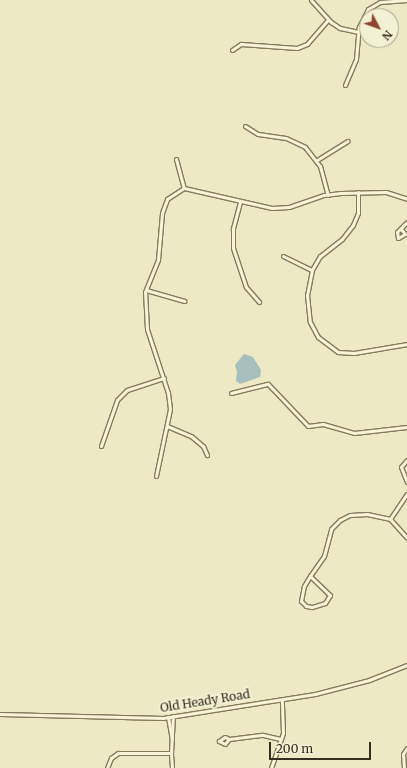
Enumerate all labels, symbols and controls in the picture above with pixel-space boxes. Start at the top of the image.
north arrow [359,8,399,48]
text: N [379,27,395,43]
street label: Old Heady Road [159,687,251,715]
scale bar [271,734,373,760]
text: 200 m [276,741,313,756]

